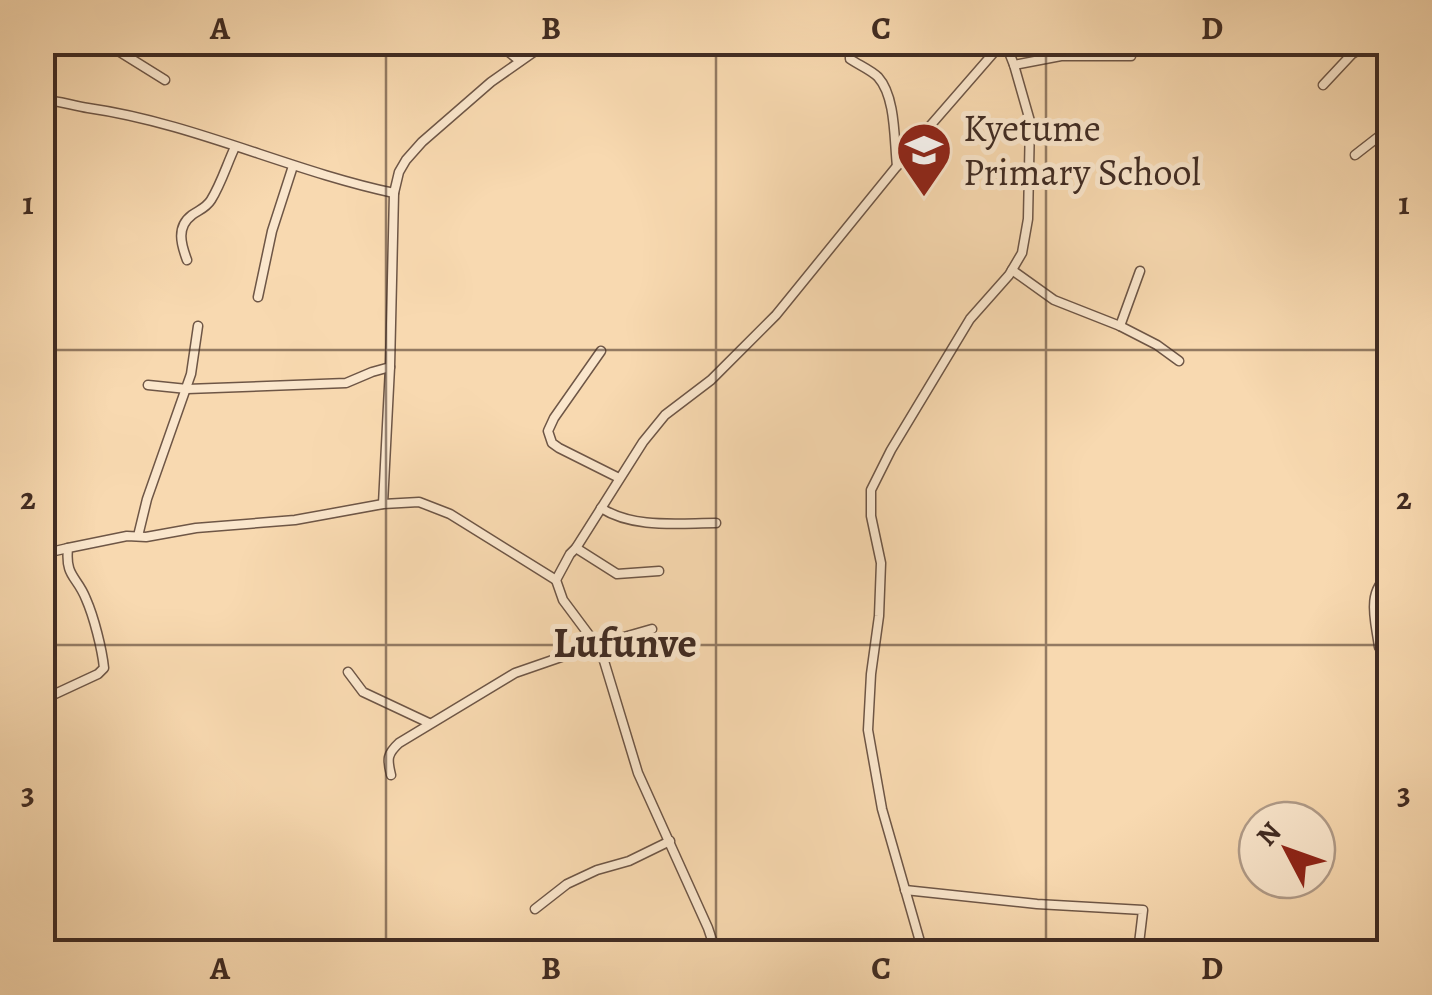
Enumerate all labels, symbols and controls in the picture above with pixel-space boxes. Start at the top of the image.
text: A [209,6,231,50]
text: B [541,6,561,50]
text: C [871,6,891,50]
text: D [1201,6,1223,50]
place label: Kyetume Primary School [963,102,1201,198]
school or university icon: Kyetume Primary School [894,120,954,199]
text: 1 [22,181,34,225]
text: 1 [1398,181,1410,225]
text: 2 [20,476,36,520]
text: 2 [1396,476,1412,520]
district label: Lufunve [553,614,697,671]
text: 3 [21,771,35,815]
text: 3 [1397,771,1411,815]
north arrow [1237,800,1337,900]
text: N [1248,814,1290,854]
text: A [209,946,231,990]
text: B [541,946,561,990]
text: C [871,946,891,990]
text: D [1201,946,1223,990]

